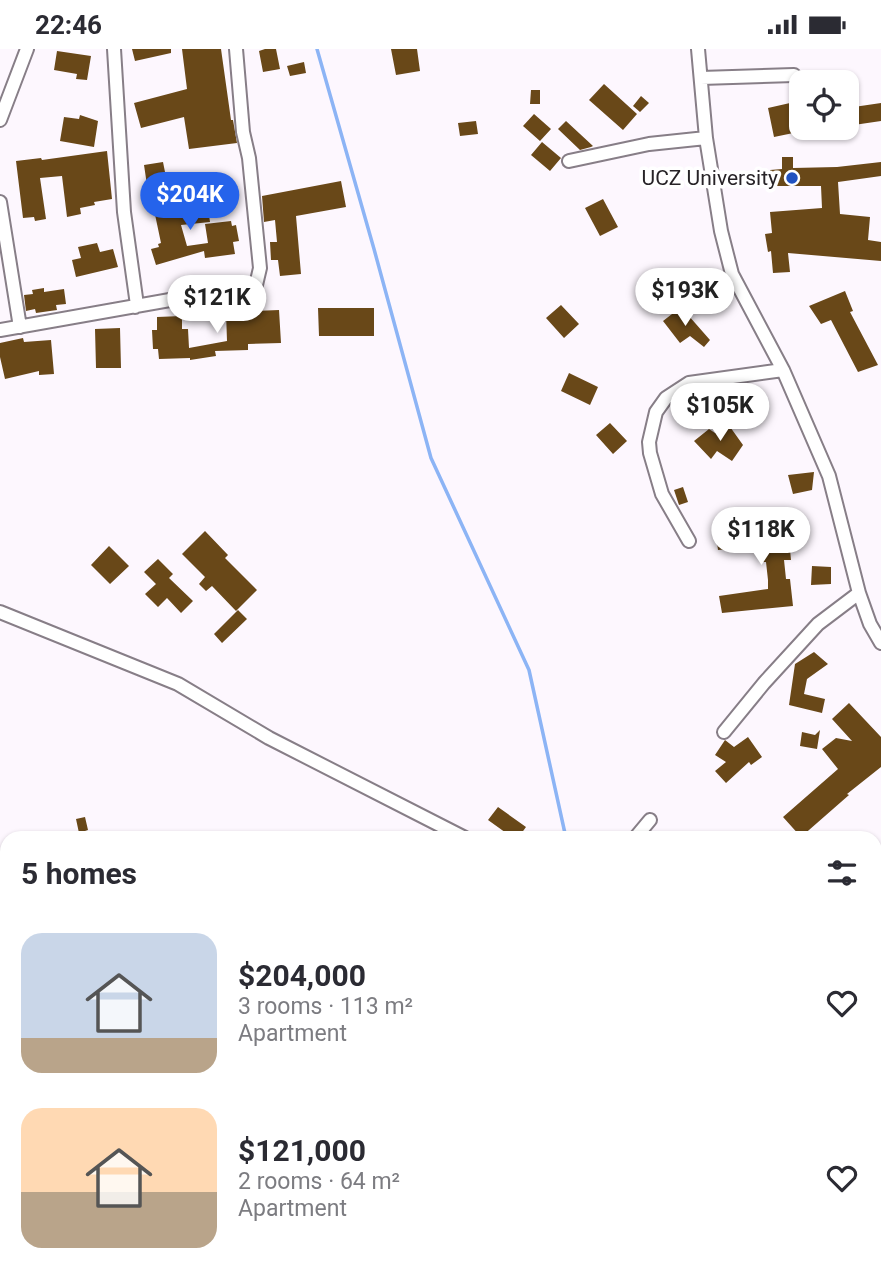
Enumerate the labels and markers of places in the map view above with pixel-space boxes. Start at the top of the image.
place label: UCZ University [642,166,778,190]
marker: UCZ University [784,170,800,186]
pin: $204K [141,173,239,232]
pin: $193K [636,268,734,328]
pin: $121K [168,275,266,335]
pin: $105K [671,383,769,443]
pin: $118K [712,507,810,567]

